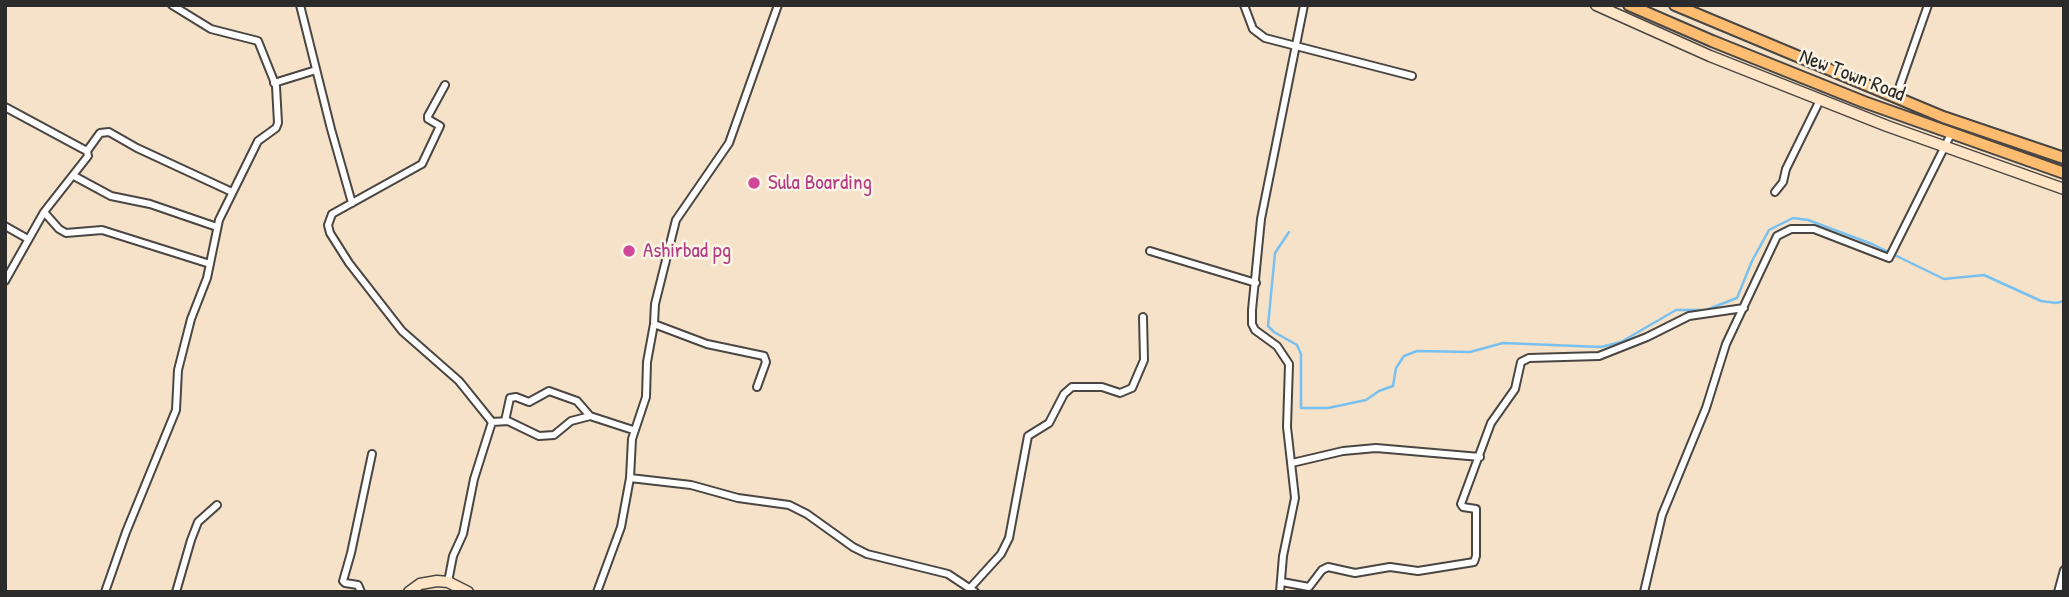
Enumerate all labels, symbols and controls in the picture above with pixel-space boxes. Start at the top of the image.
street label: New Town Road [1796,44,1908,108]
place label: Sula Boarding [768,170,872,196]
marker: Sula Boarding [746,175,762,191]
place label: Ashirbad pg [643,238,731,264]
marker: Ashirbad pg [621,243,637,259]

